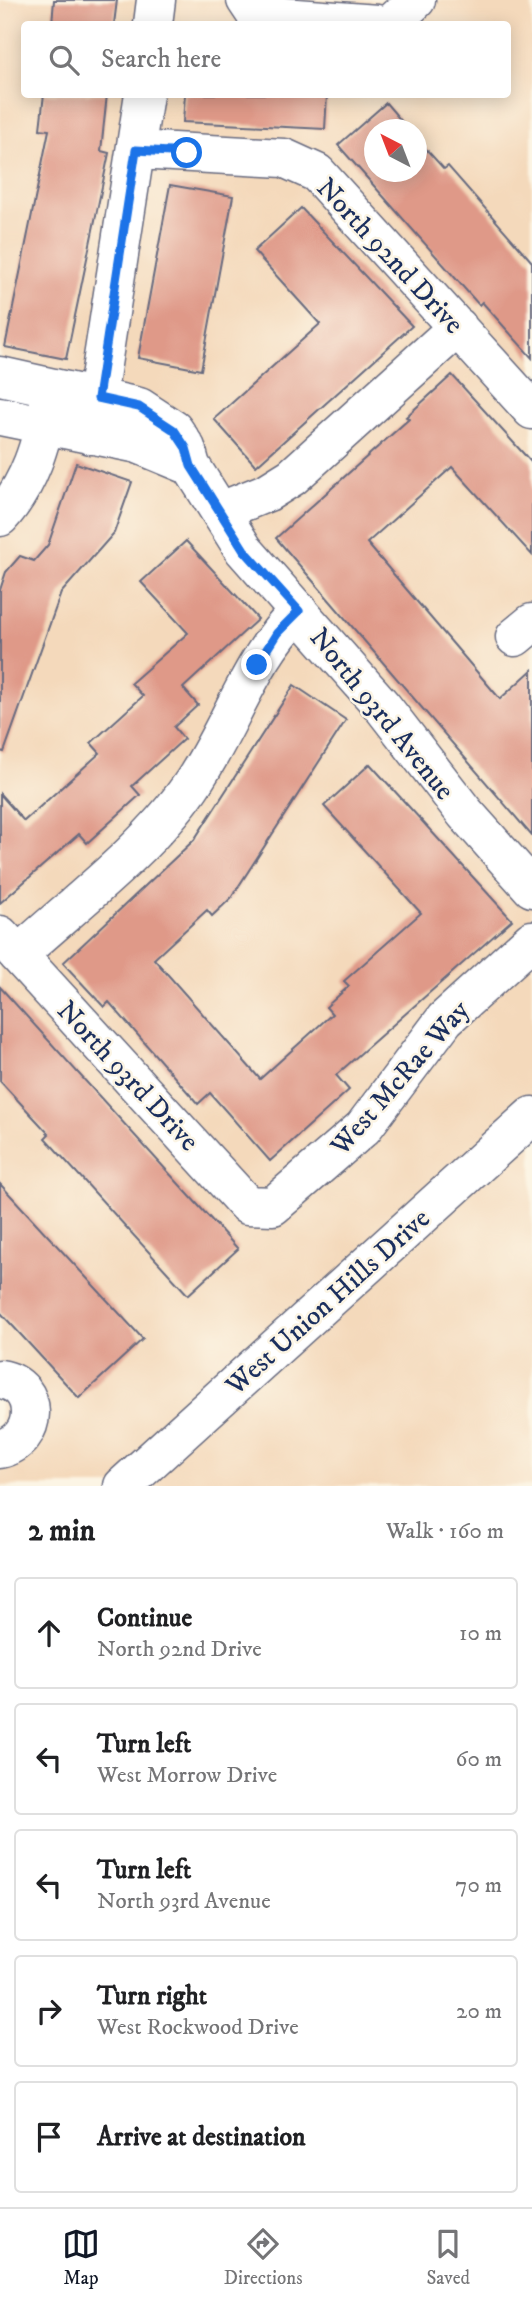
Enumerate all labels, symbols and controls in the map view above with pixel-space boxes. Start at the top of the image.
search box [21,21,511,98]
icon: search [45,41,83,79]
text: Search here [101,43,221,76]
north arrow [364,119,427,182]
route start [171,137,202,168]
street label: North 92nd Drive [309,171,471,341]
street label: North 93rd Avenue [302,621,462,807]
route end [241,649,272,680]
street label: North 93rd Drive [49,993,207,1159]
street label: West McRae Way [322,993,478,1164]
street label: West Union Hills Drive [218,1201,437,1404]
text: 2 min [28,1513,95,1550]
text: Walk · 160 m [386,1517,504,1546]
text: Continue [97,1602,192,1635]
icon: ahead [30,1614,68,1652]
text: 10 m [459,1619,502,1648]
text: North 92nd Drive [97,1635,262,1664]
text: Turn left [97,1728,191,1761]
icon: left [30,1740,68,1778]
text: 60 m [455,1745,502,1774]
text: West Morrow Drive [97,1761,277,1790]
text: Turn left [97,1854,191,1887]
icon: left [30,1866,68,1904]
text: 70 m [455,1871,502,1900]
text: North 93rd Avenue [97,1887,271,1916]
text: Turn right [97,1980,207,2013]
icon: right [30,1992,68,2030]
text: 20 m [456,1997,502,2026]
text: West Rockwood Drive [97,2013,299,2042]
icon: arrive [30,2118,68,2156]
text: Arrive at destination [97,2121,306,2154]
tab: Map [62,2225,100,2290]
tab: Directions [224,2225,303,2290]
tab: Saved [426,2225,470,2290]

